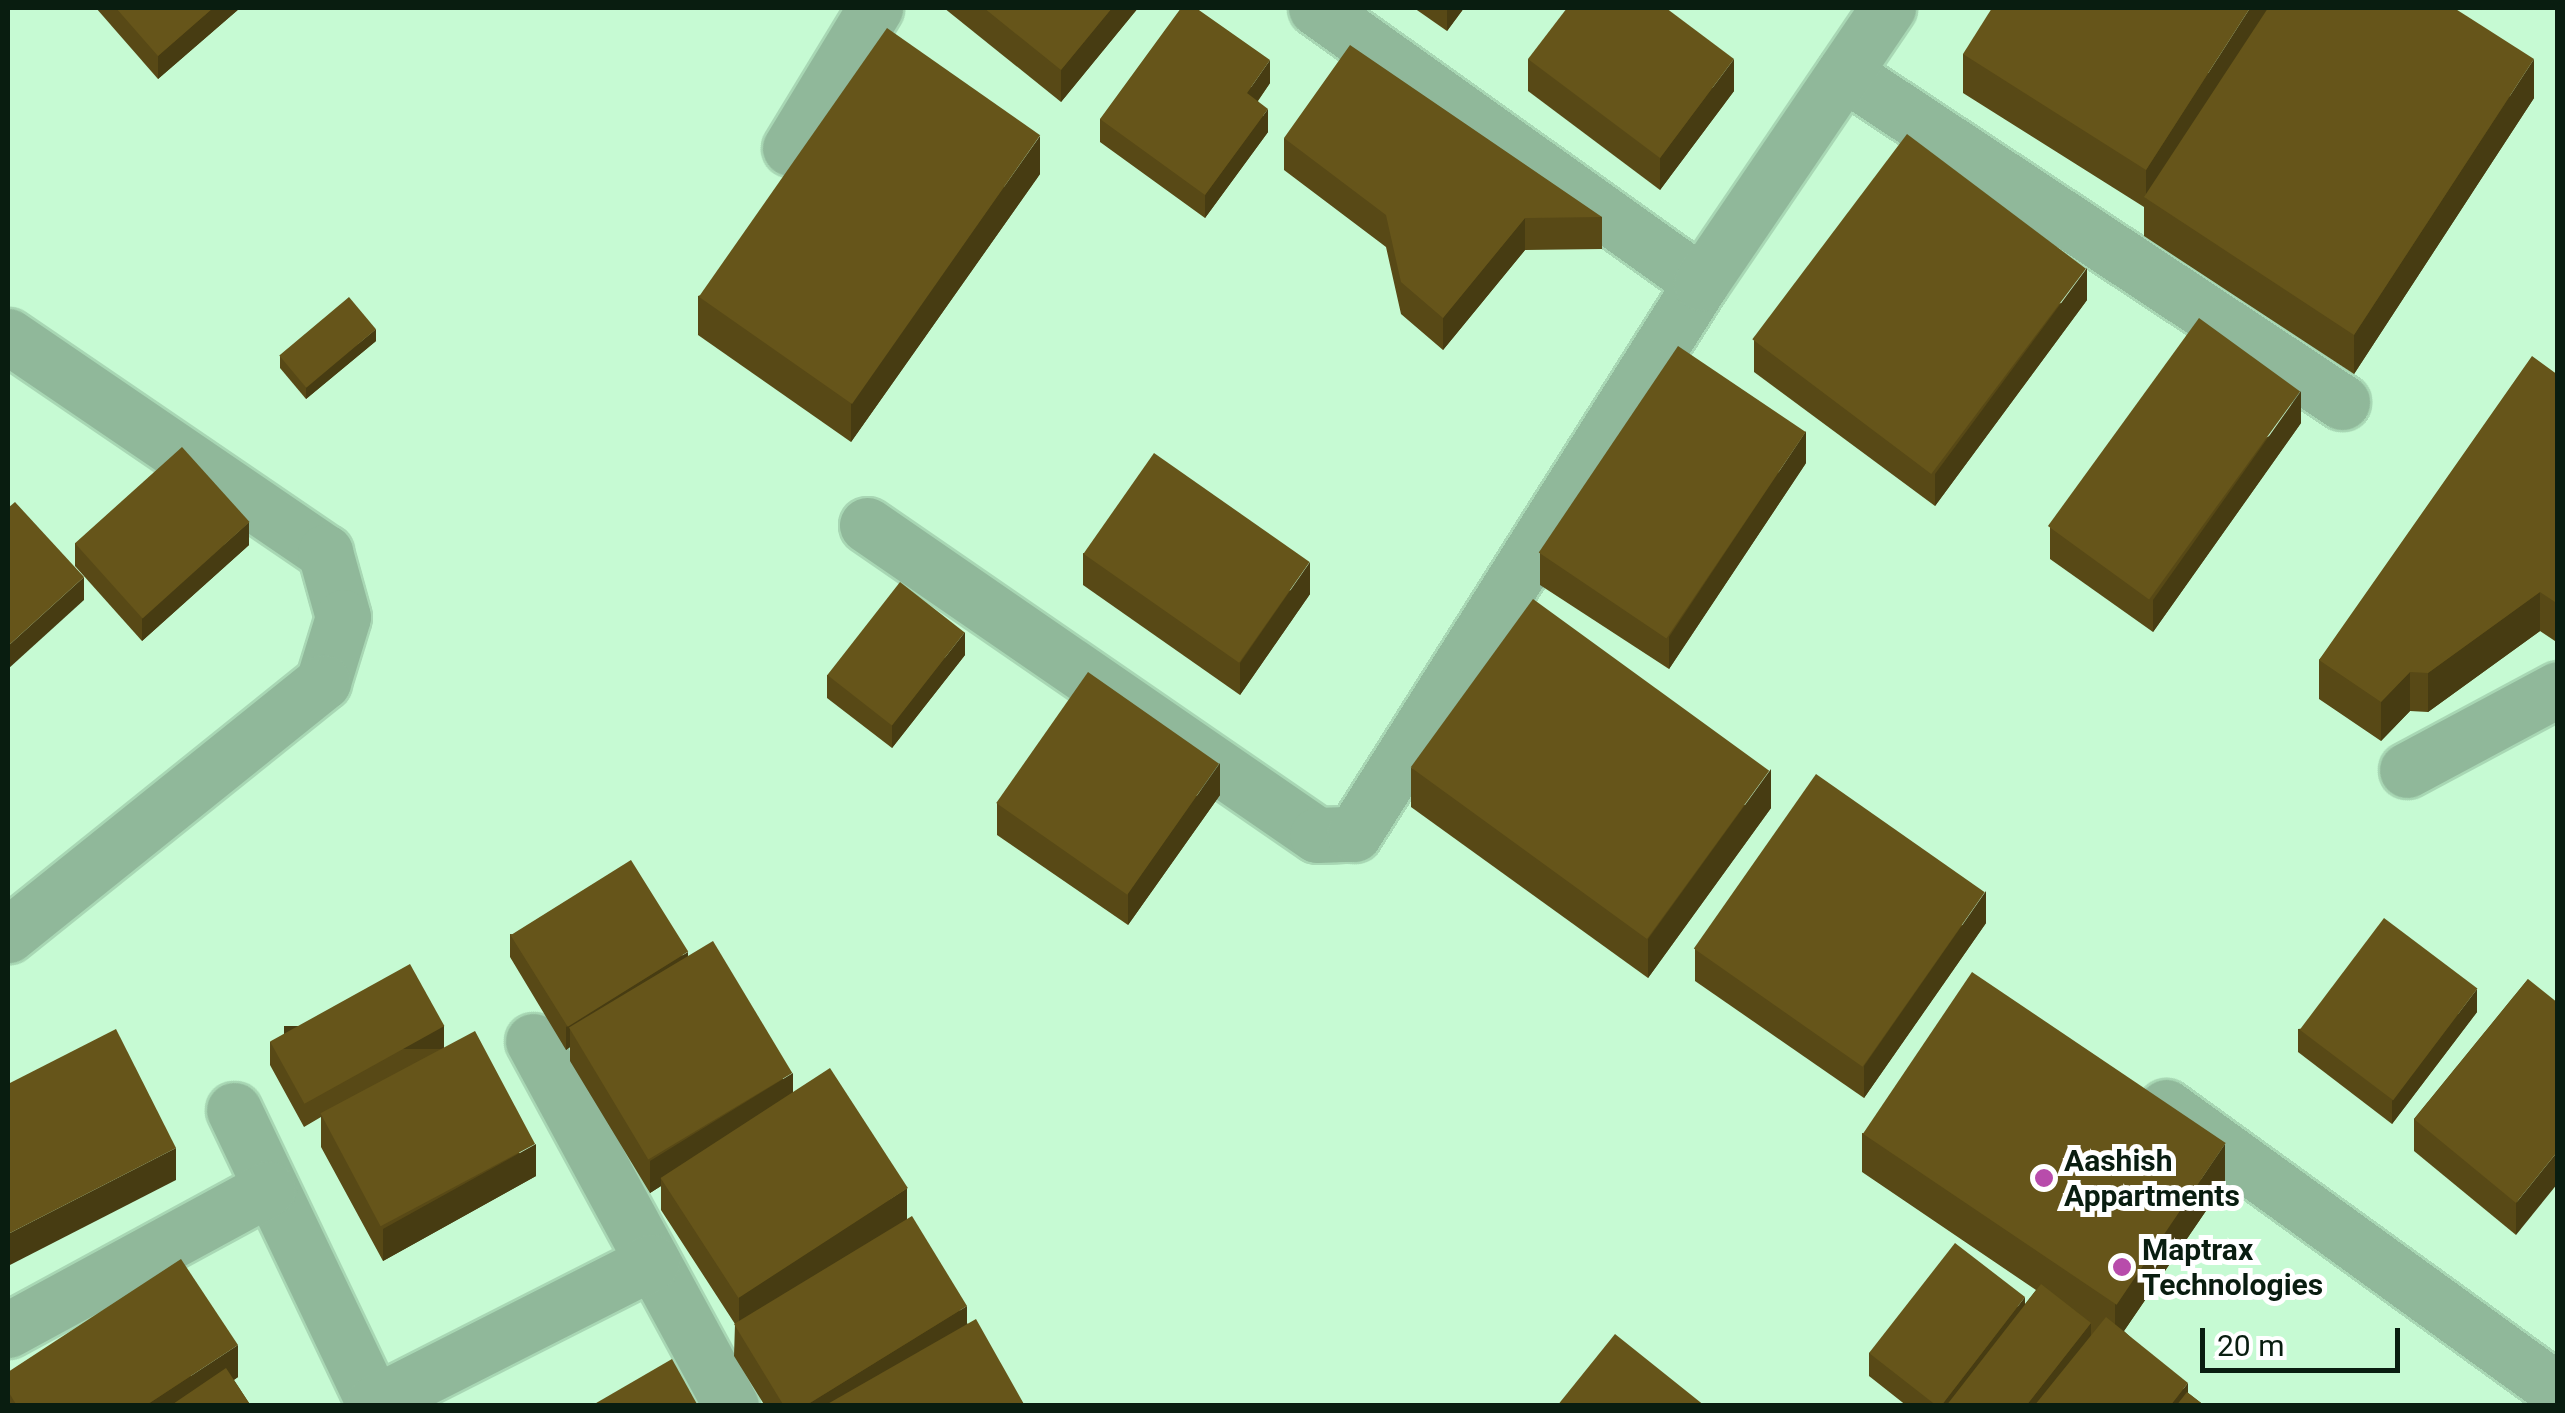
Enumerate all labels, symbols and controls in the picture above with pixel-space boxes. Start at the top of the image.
place label: Aashish Appartments [2064,1143,2240,1214]
marker: Aashish Appartments [2033,1167,2055,1189]
place label: Maptrax Technologies [2142,1232,2323,1302]
marker: Maptrax Technologies [2111,1256,2133,1278]
scale bar [2205,1308,2405,1370]
text: 20 m [2217,1328,2284,1363]

